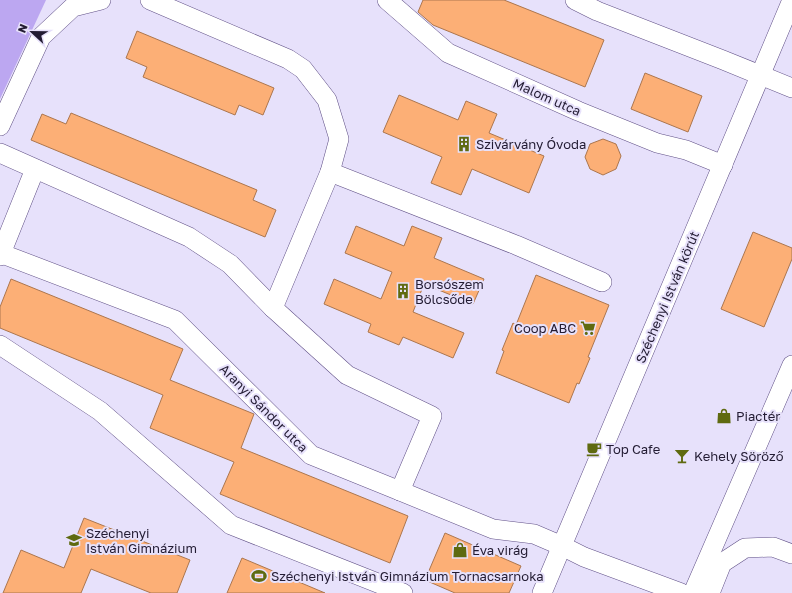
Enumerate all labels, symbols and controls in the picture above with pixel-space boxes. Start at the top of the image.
north arrow [12,12,52,52]
text: N [15,22,30,34]
street label: Malom utca [511,75,583,119]
building icon: Szivárvány Óvoda [455,135,473,153]
place label: Szivárvány Óvoda [476,136,586,152]
street label: Széchenyi István körút [632,229,702,365]
place label: Borsószem Bölcsőde [415,276,484,307]
building icon: Borsószem Bölcsőde [394,282,412,300]
supermarket icon: Coop ABC [579,319,597,337]
place label: Coop ABC [514,320,576,336]
street label: Aranyi Sándor utca [217,361,311,455]
shop icon: Piactér [715,407,733,425]
place label: Piactér [736,408,780,424]
cafe icon: Top Cafe [585,440,603,458]
place label: Top Cafe [606,441,660,457]
bar icon: Kehely Söröző [673,447,691,465]
place label: Kehely Söröző [694,448,784,464]
place label: Széchenyi István Gimnázium [86,525,197,556]
school or university icon: Széchenyi István Gimnázium [65,531,83,549]
shop icon: Éva virág [451,541,469,559]
place label: Éva virág [472,542,528,558]
sports icon: Széchenyi István Gimnázium Tornacsarnoka [250,567,268,585]
place label: Széchenyi István Gimnázium Tornacsarnoka [271,568,544,584]

